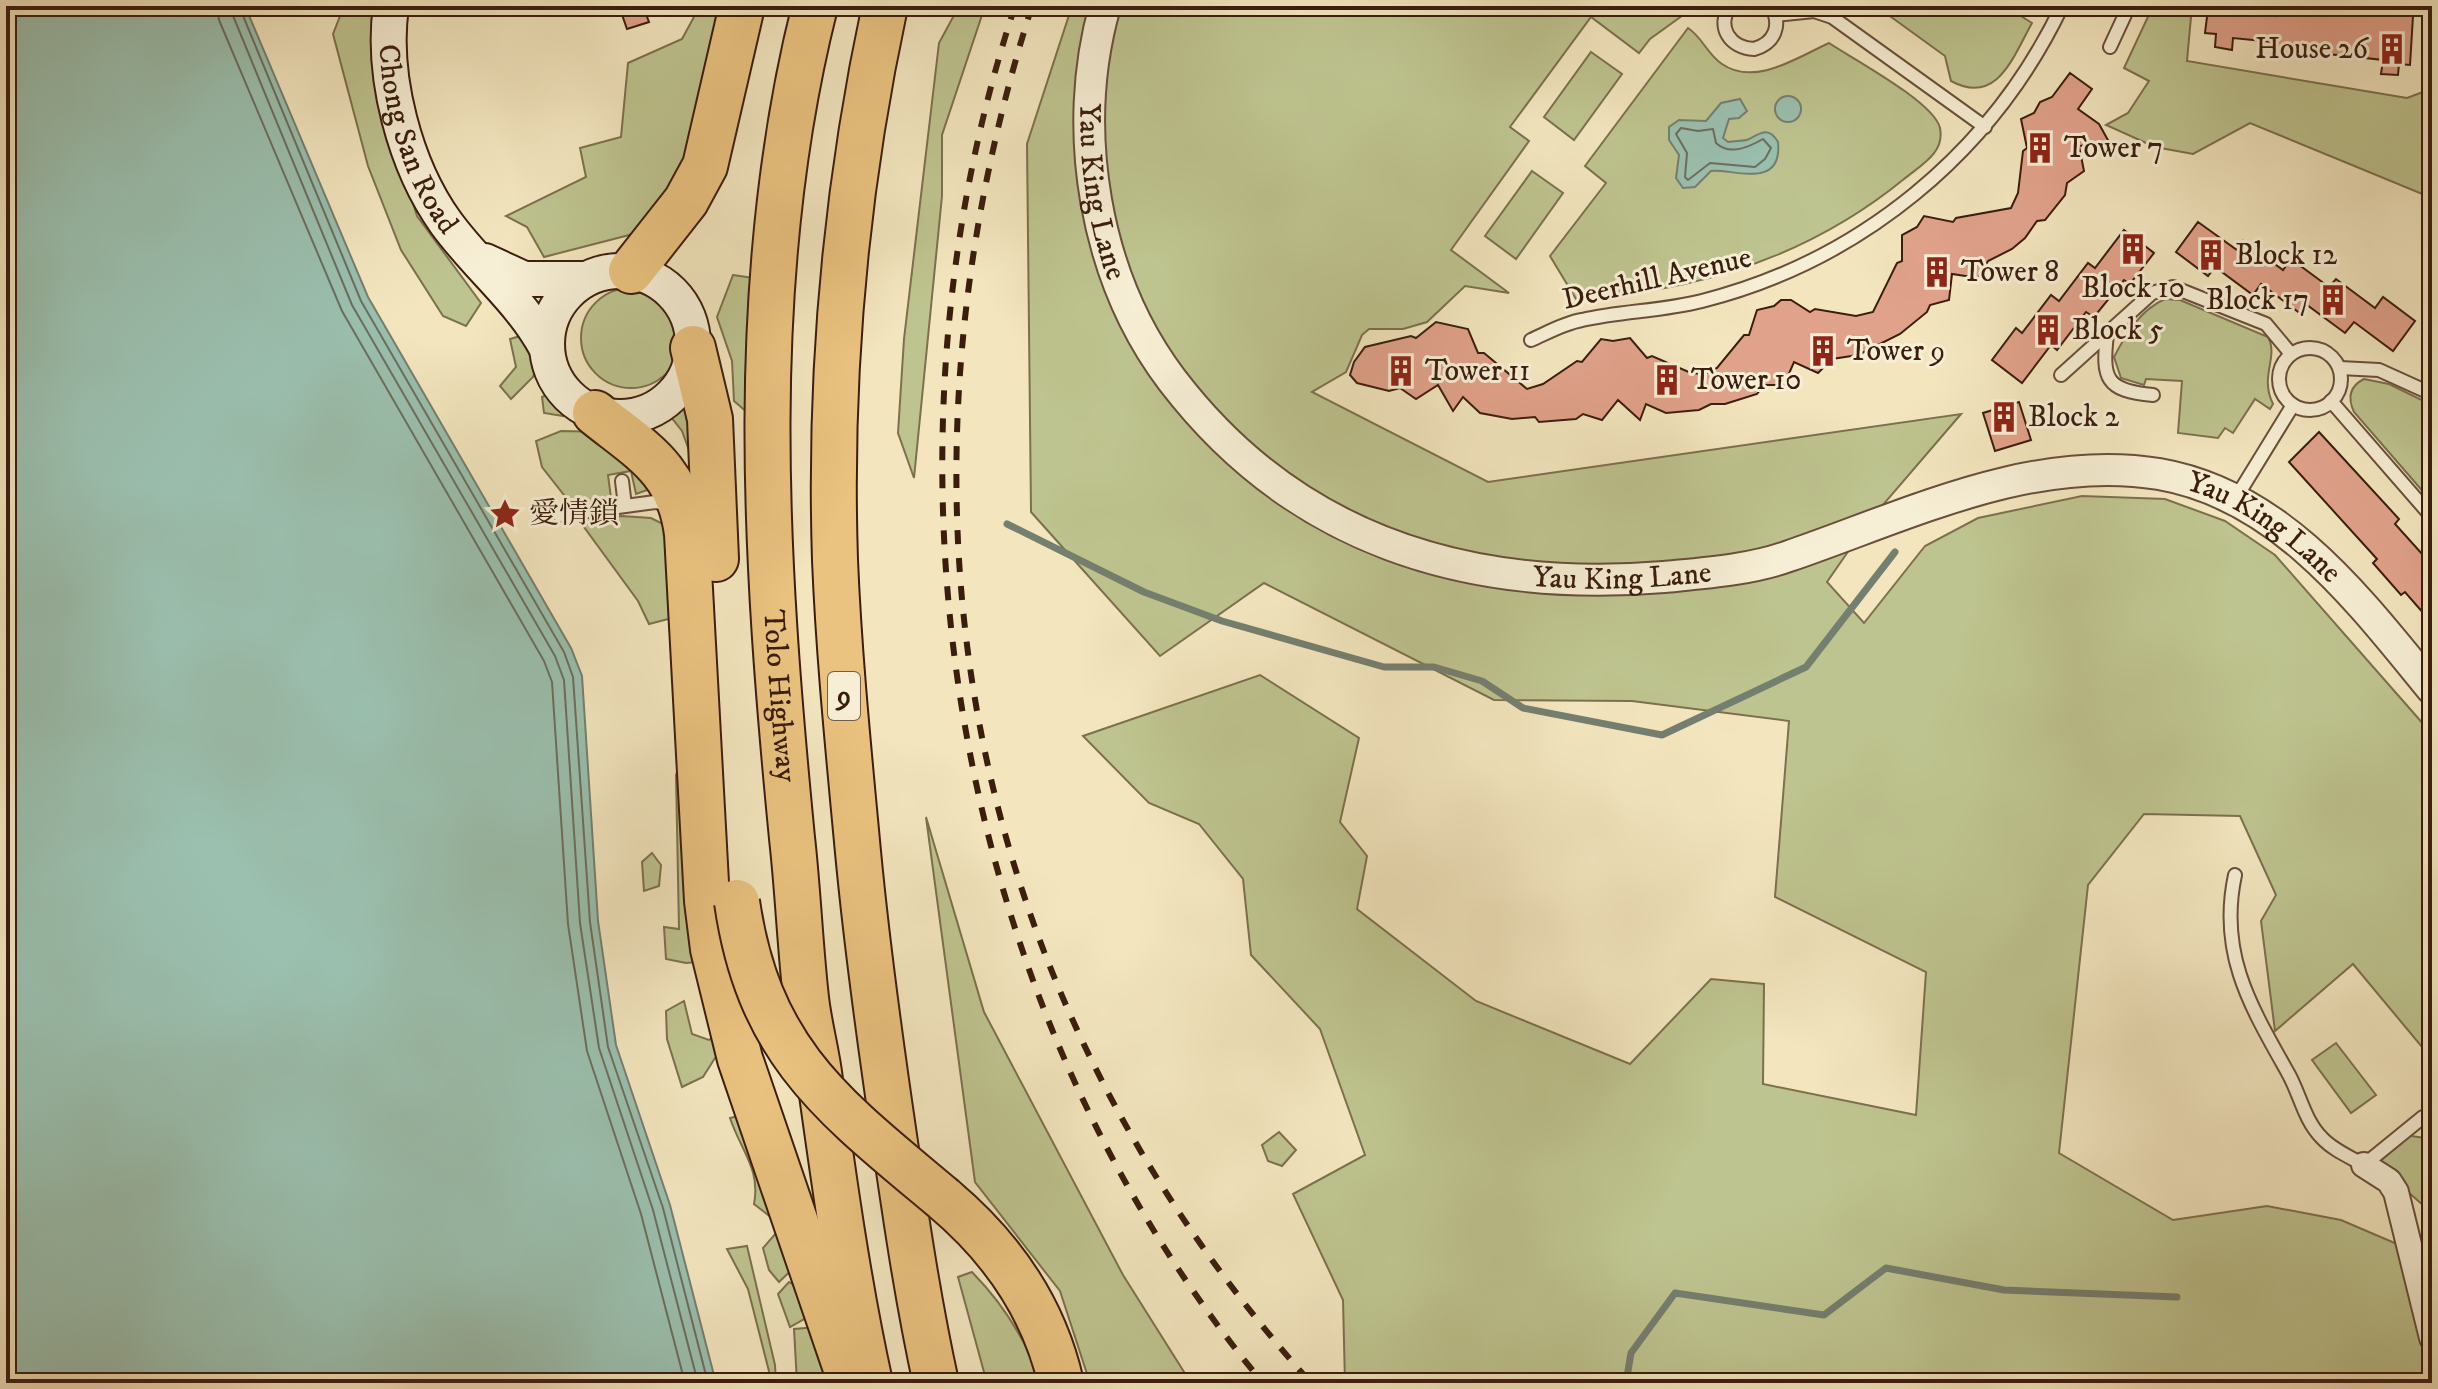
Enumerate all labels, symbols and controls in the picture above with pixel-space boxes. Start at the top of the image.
place label: House 26 [2255,31,2369,68]
building icon: House 26 [2375,32,2409,66]
street label: Chong San Road [370,43,466,241]
street label: Yau King Lane [1071,103,1135,285]
place label: Tower 7 [2064,130,2163,167]
building icon: Tower 7 [2023,131,2057,165]
building icon: Block 10 [2116,232,2150,266]
place label: Block 12 [2235,237,2338,274]
building icon: Block 12 [2194,238,2228,272]
street label: Deerhill Avenue [1559,239,1755,319]
place label: Tower 8 [1961,254,2059,291]
building icon: Tower 8 [1920,255,1954,289]
place label: Block 10 [2081,270,2185,307]
place label: Block 17 [2206,282,2309,319]
building icon: Block 17 [2316,283,2350,317]
place label: Block 5 [2072,312,2164,349]
building icon: Block 5 [2031,313,2065,347]
place label: Tower 9 [1847,333,1945,370]
building icon: Tower 9 [1806,334,1840,368]
place label: Tower 11 [1425,353,1530,390]
building icon: Tower 11 [1384,354,1418,388]
place label: Tower 10 [1691,362,1801,399]
building icon: Tower 10 [1650,363,1684,397]
place label: Block 2 [2028,399,2120,436]
building icon: Block 2 [1987,400,2021,434]
street label: Yau King Lane [2183,463,2349,591]
place label: 愛情鎖 [529,496,619,533]
place icon: 愛情鎖 [488,497,522,531]
street label: Yau King Lane [1531,554,1713,598]
street label: Tolo Highway [755,608,805,785]
road number: 9 [828,672,860,720]

